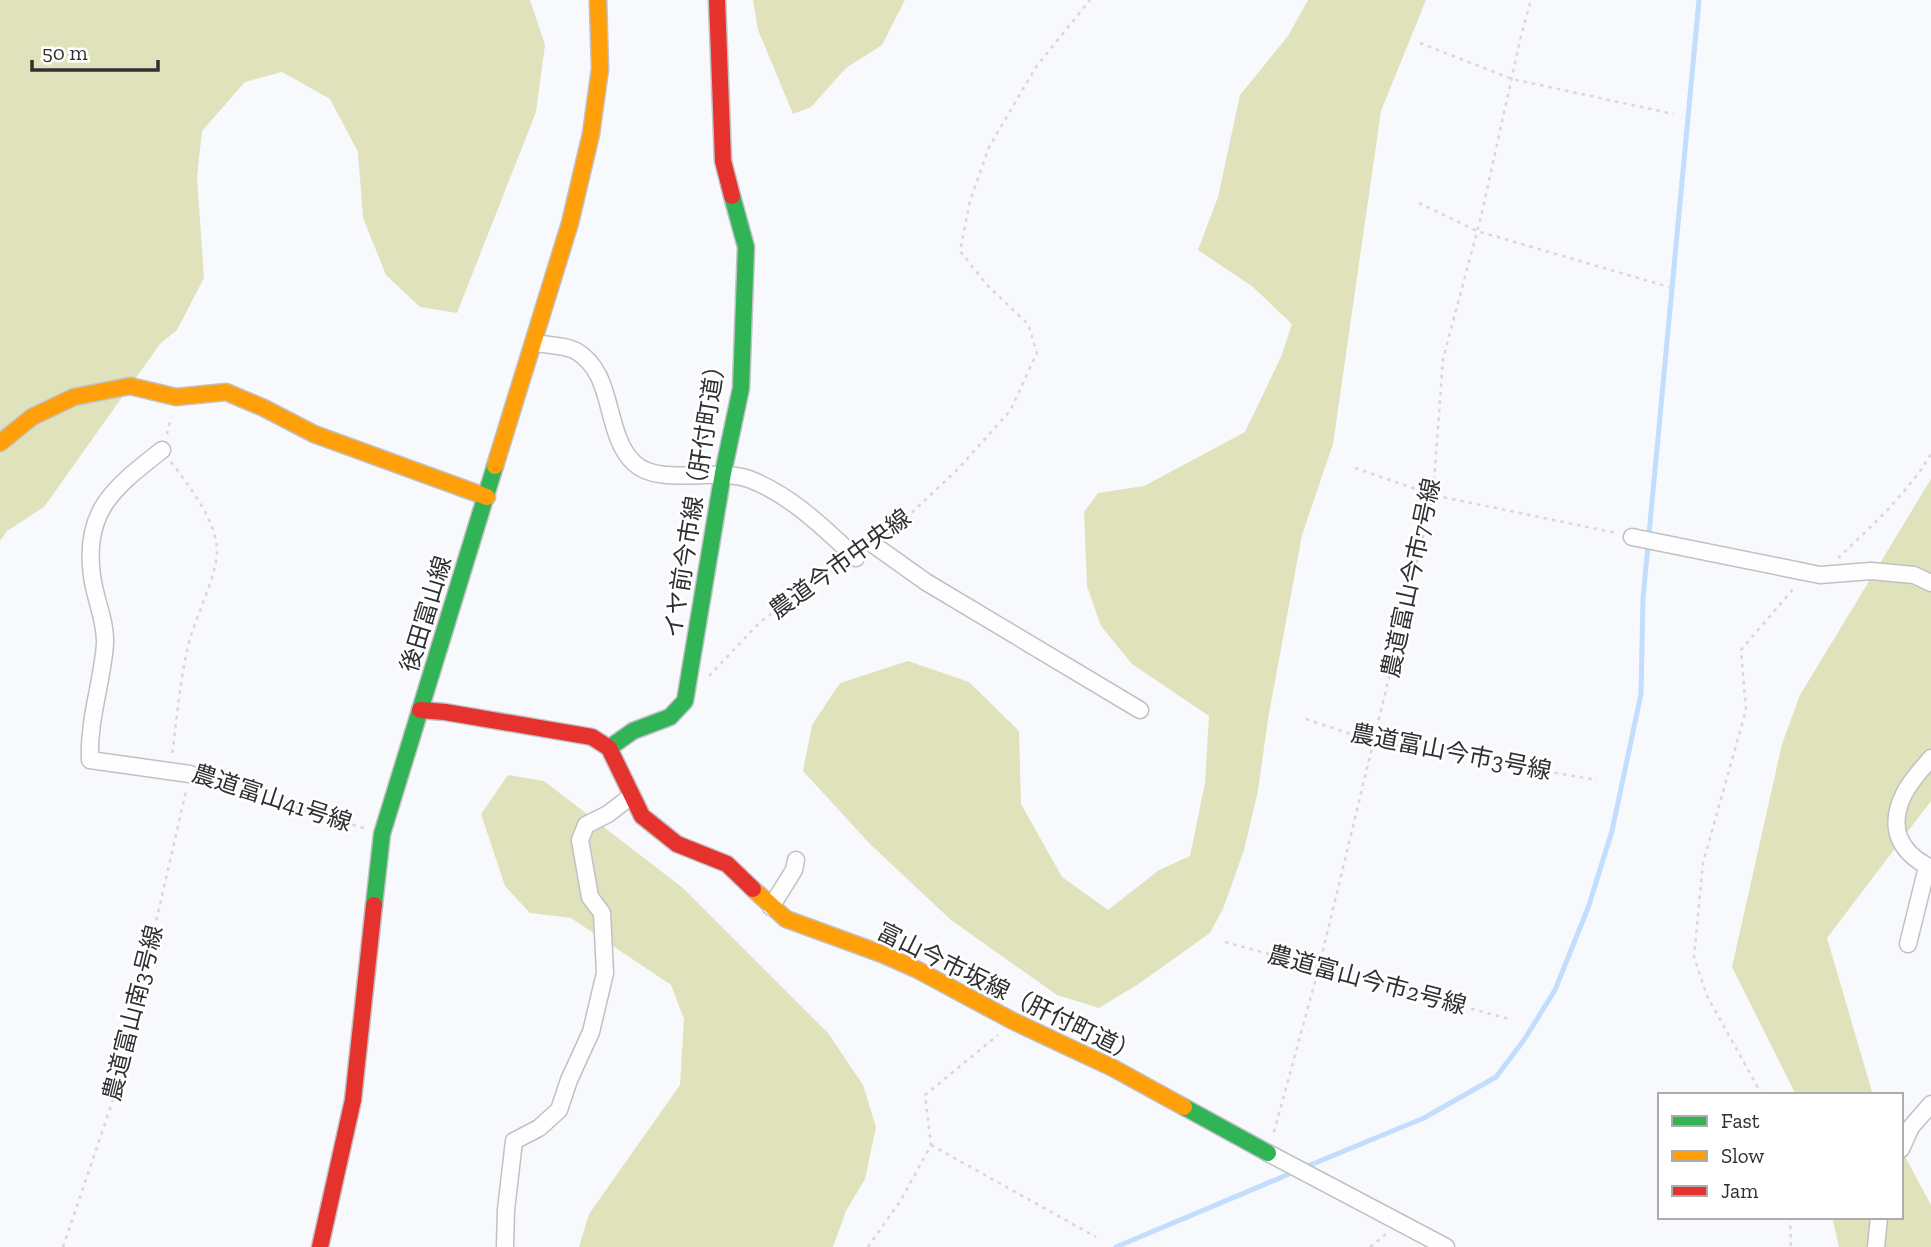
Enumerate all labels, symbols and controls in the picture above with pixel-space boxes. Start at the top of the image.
scale bar [32,28,158,72]
text: 50 m [42,40,88,65]
street label: イヤ前今市線（肝付町道） [658,352,731,640]
street label: 農道富山今市7号線 [1375,475,1446,680]
street label: 農道今市中央線 [763,502,916,625]
street label: 後田富山線 [394,552,457,675]
street label: 農道富山今市3号線 [1348,718,1554,785]
street label: 農道富山41号線 [189,758,356,837]
street label: 富山今市坂線（肝付町道） [872,916,1144,1069]
street label: 農道富山南3号線 [97,922,168,1104]
street label: 農道富山今市2号線 [1265,939,1470,1020]
legend [1658,1093,1903,1219]
text: Fast [1721,1108,1760,1133]
text: Slow [1721,1143,1764,1168]
text: Jam [1721,1178,1758,1203]

